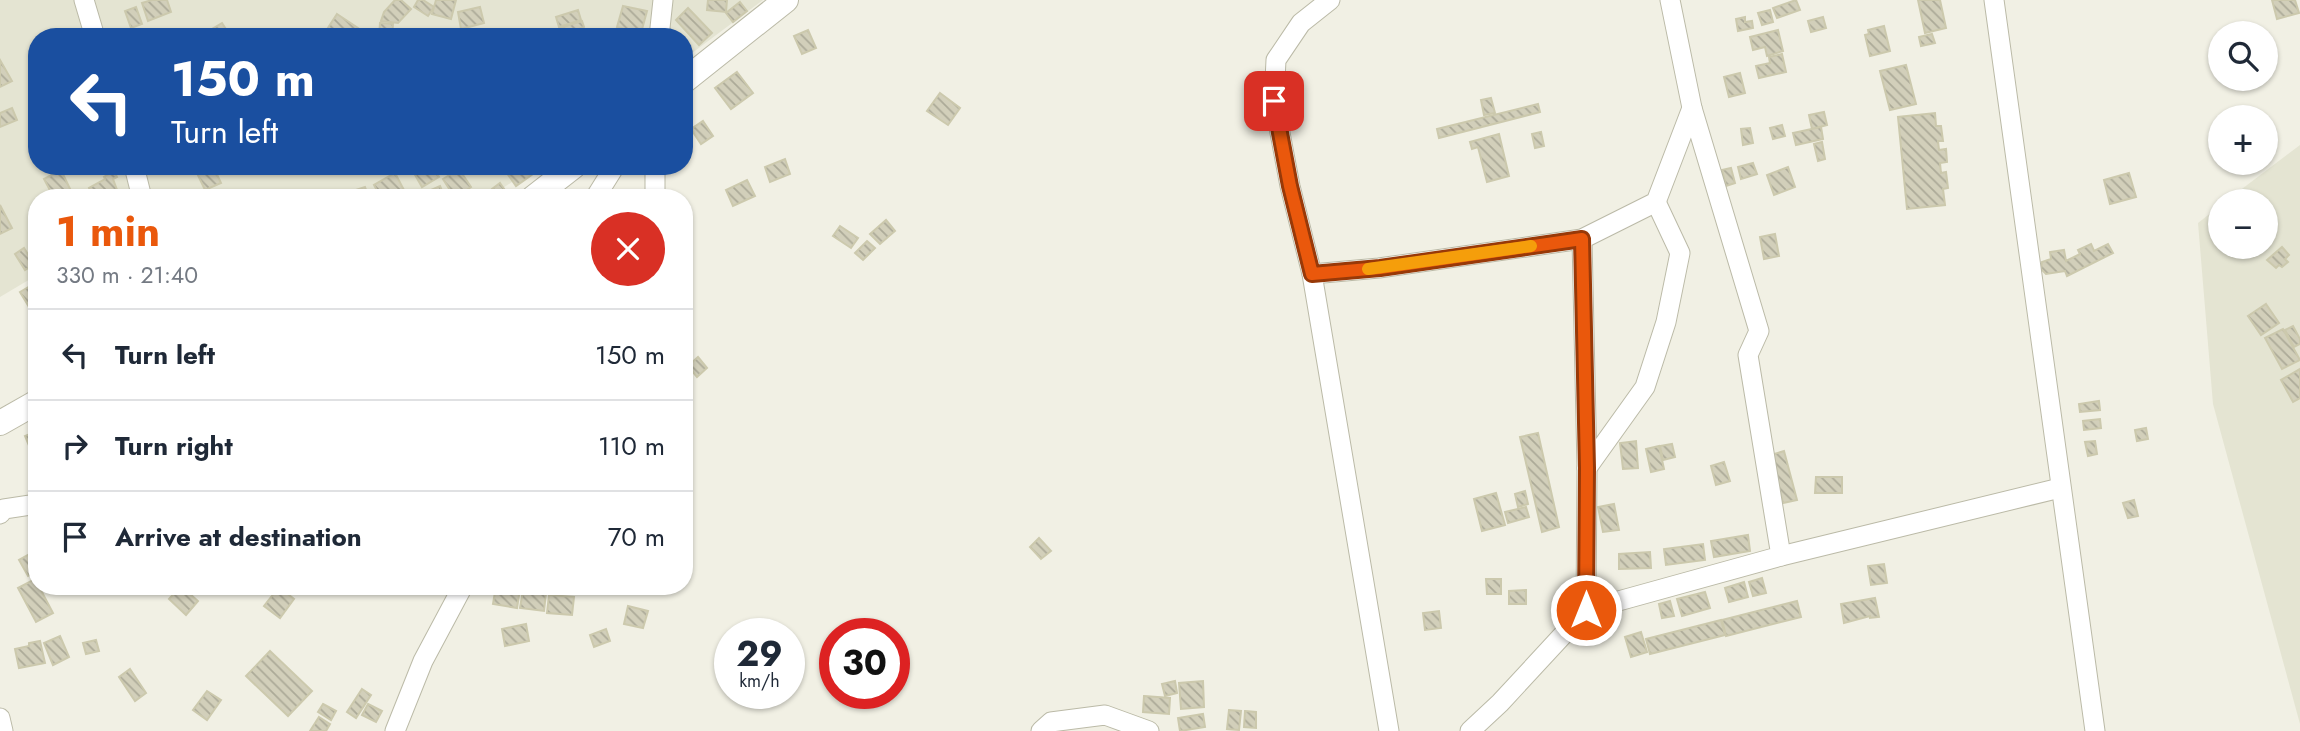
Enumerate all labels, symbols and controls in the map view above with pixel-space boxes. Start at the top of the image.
map controls [2208,21,2278,259]
button: search [2208,21,2278,91]
text: 150 m [171,44,315,114]
icon: left [56,56,147,147]
pin [1244,71,1304,131]
icon: arrive [1255,82,1293,120]
button: + [2208,105,2278,175]
text: Turn left [171,109,278,155]
button: − [2208,189,2278,259]
text: 1 min [56,201,160,262]
button: close [591,212,665,286]
text: 330 m · 21:40 [56,258,198,292]
icon: left [56,336,94,374]
text: Turn left [115,336,215,374]
text: 150 m [595,336,665,374]
icon: right [56,427,94,465]
text: Turn right [115,427,233,465]
text: 110 m [598,427,665,465]
icon: arrive [56,518,94,556]
text: Arrive at destination [115,518,362,556]
text: 70 m [608,518,665,556]
position arrow [1549,573,1623,647]
speed limit sign: 30 [819,618,910,709]
text: 29 [736,629,783,679]
text: km/h [739,668,780,694]

